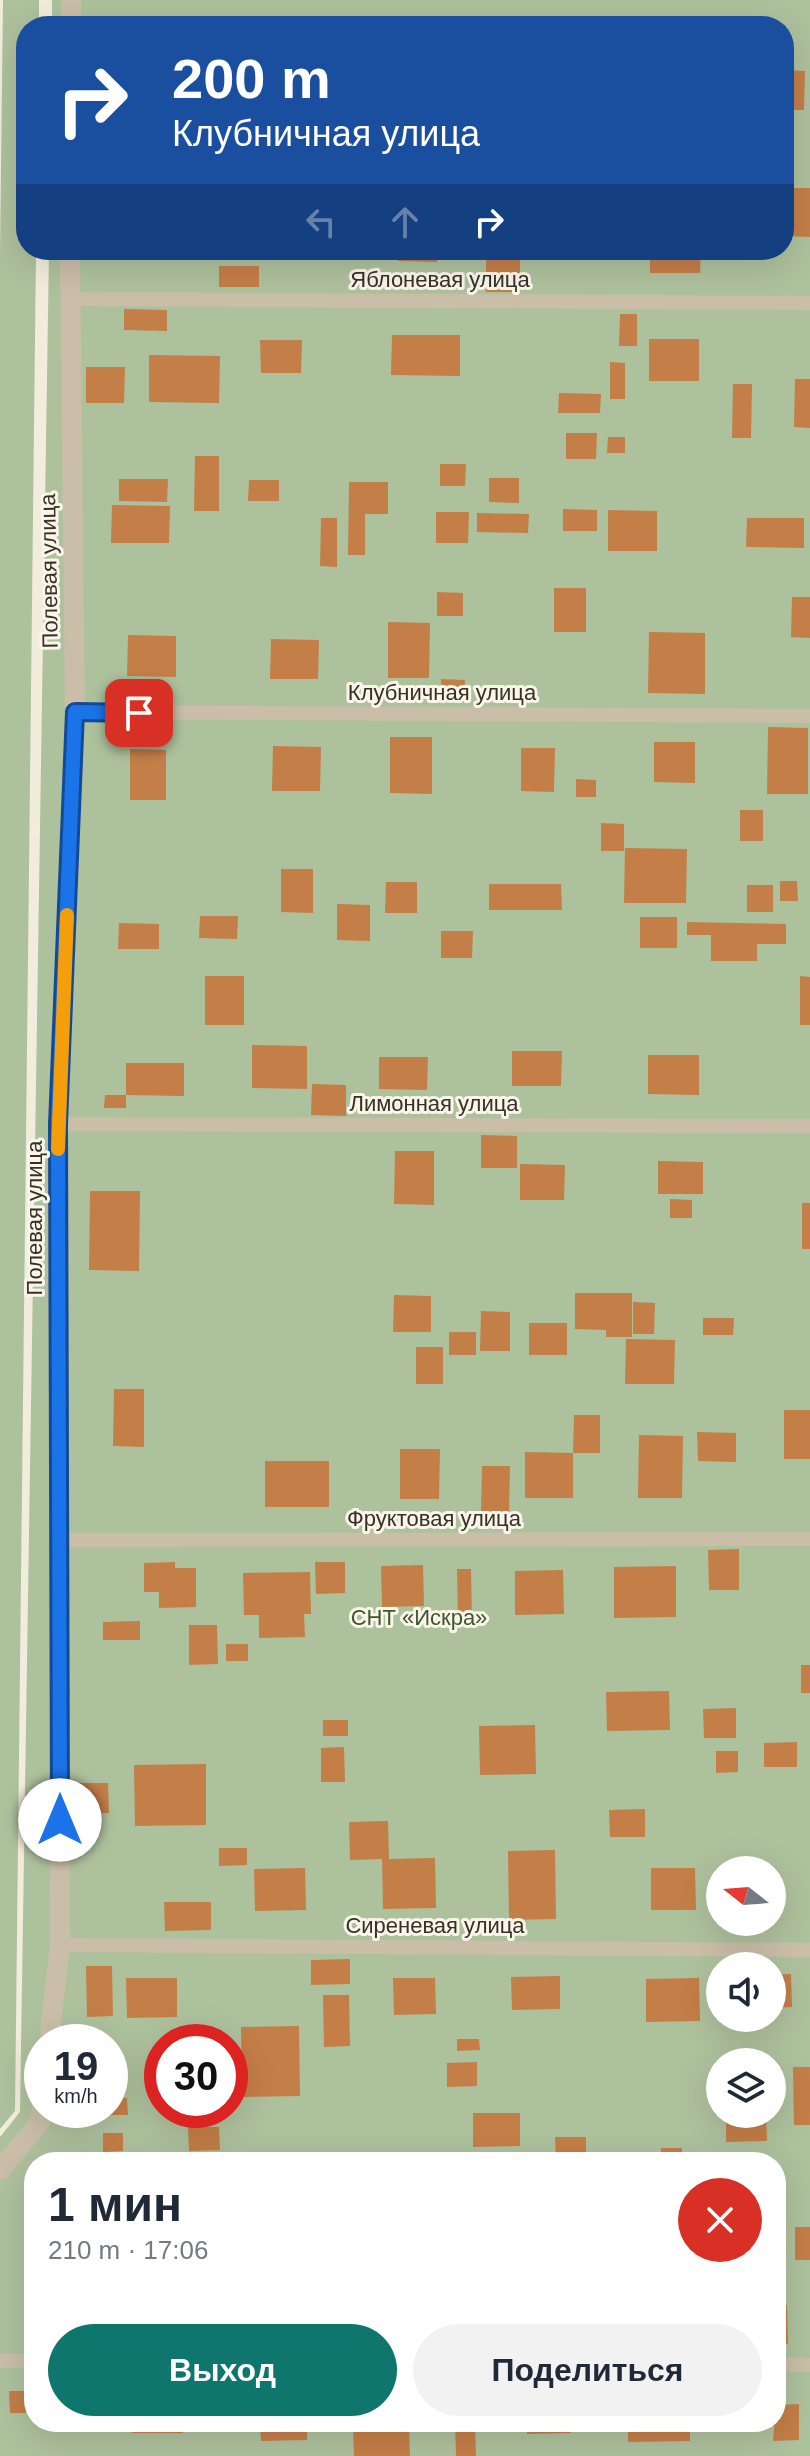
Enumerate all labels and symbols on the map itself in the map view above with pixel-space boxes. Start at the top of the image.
street label: Яблоневая улица [350,267,530,292]
street label: Полевая улица [35,493,63,649]
pin [105,679,173,747]
street label: Клубничная улица [348,680,537,705]
street label: Лимонная улица [349,1091,519,1116]
street label: Полевая улица [22,1140,47,1295]
street label: Фруктовая улица [347,1506,522,1531]
park label: СНТ «Искра» [351,1605,487,1630]
position arrow [18,1778,102,1862]
north arrow [706,1856,786,1936]
street label: Сиреневая улица [345,1913,525,1938]
speed limit sign: 30 [144,2024,248,2128]

